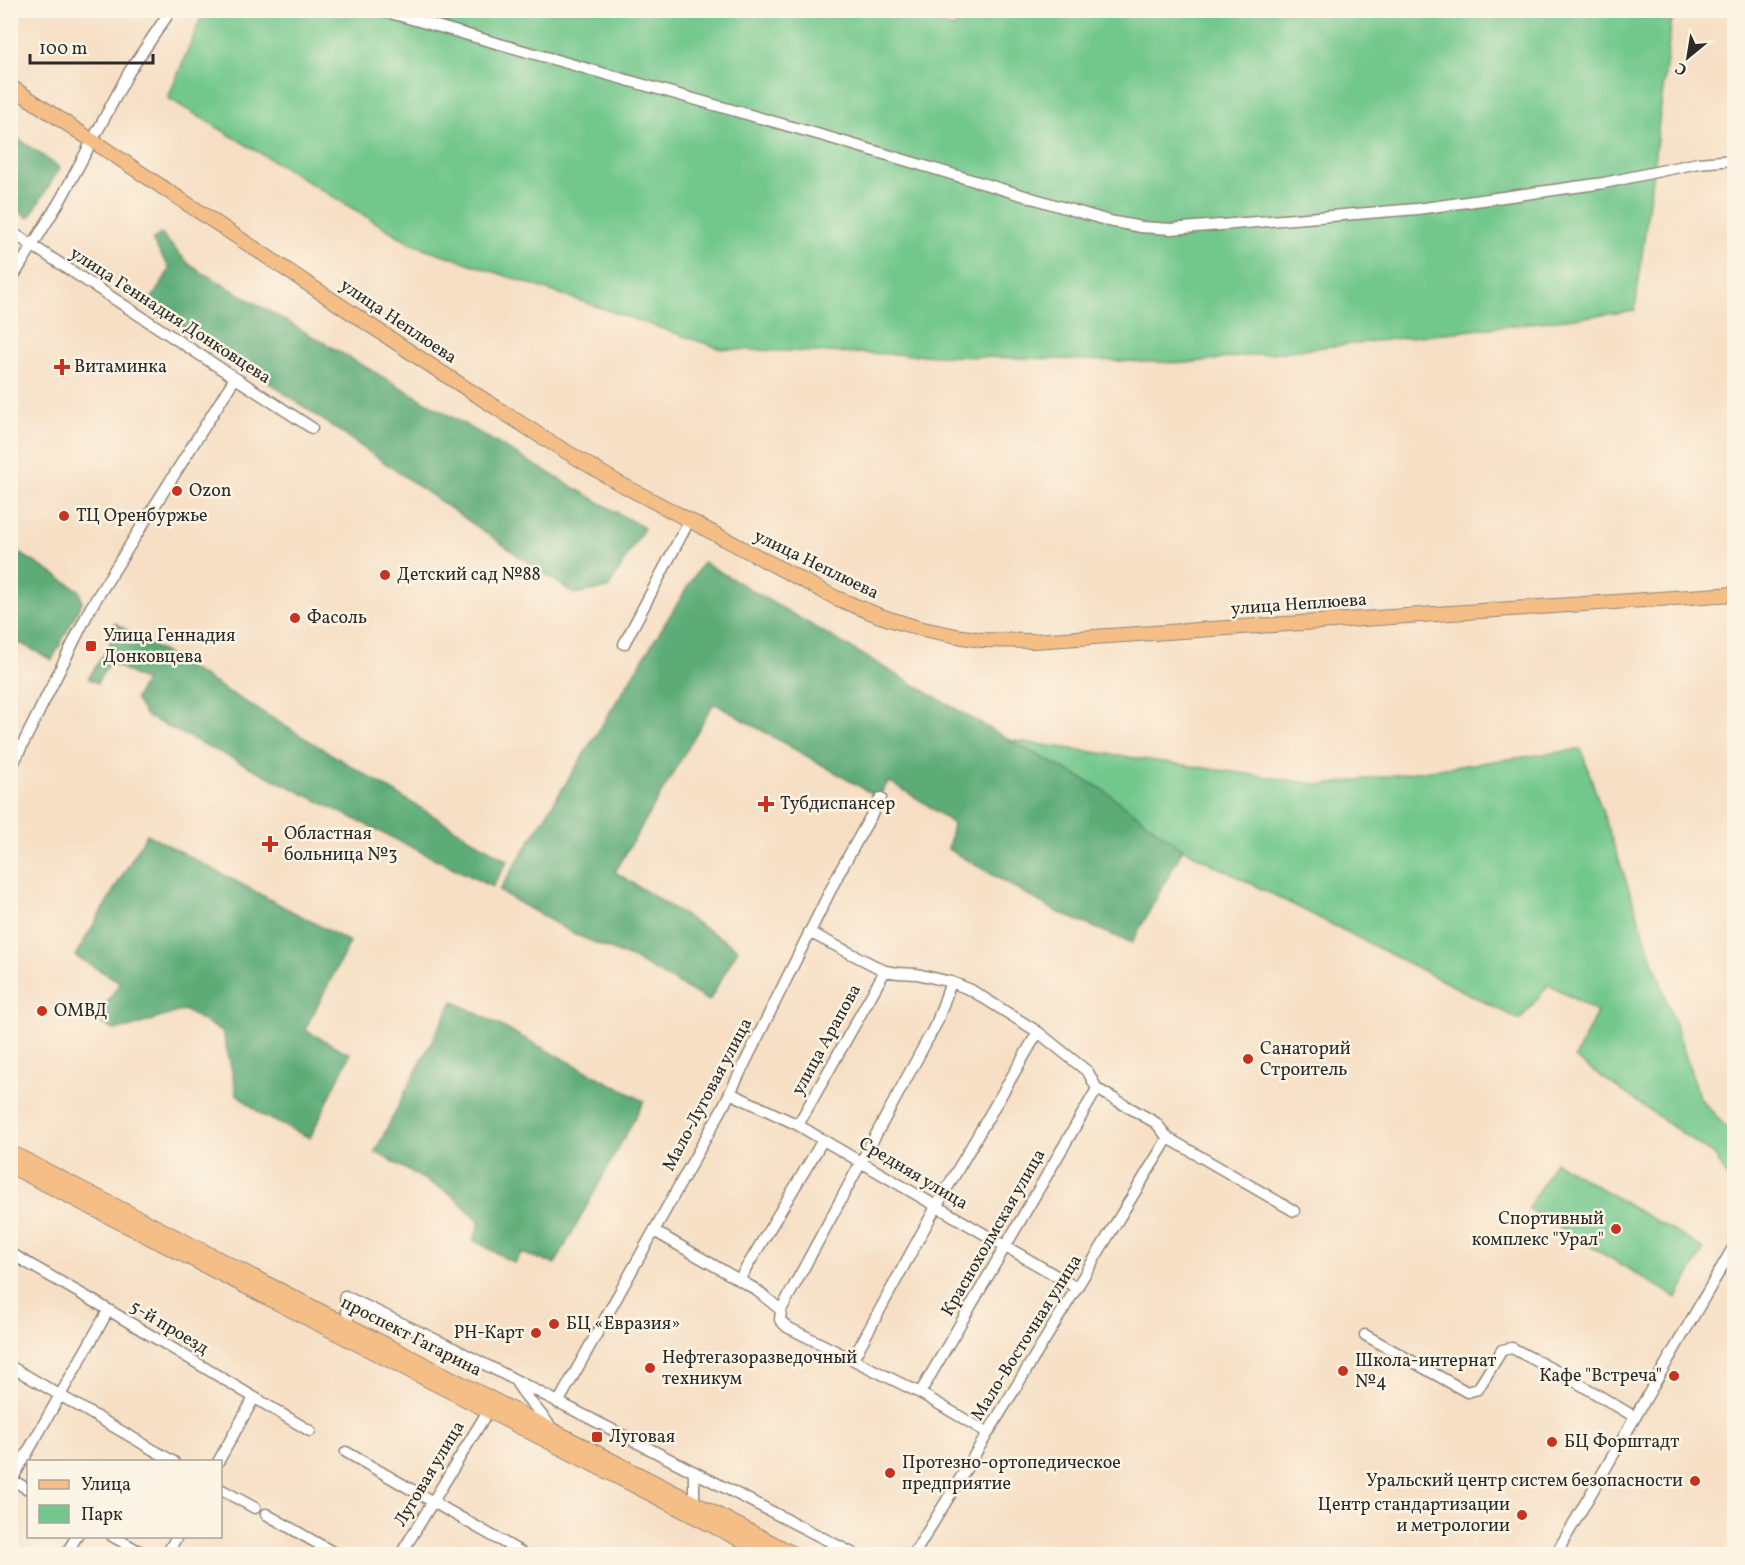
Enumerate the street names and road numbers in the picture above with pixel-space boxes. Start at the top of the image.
street label: улица Геннадия Донковцева [64,241,276,391]
street label: улица Неплюева [334,274,462,370]
street label: улица Неплюева [749,524,883,606]
street label: улица Неплюева [1230,588,1368,622]
street label: улица Арапова [786,980,868,1100]
street label: Мало-Луговая улица [657,1014,759,1176]
street label: Средняя улица [854,1131,972,1217]
street label: Краснохолмская улица [936,1145,1052,1321]
street label: Мало-Восточная улица [966,1250,1088,1426]
street label: проспект Гагарина [336,1291,486,1383]
street label: 5-й проезд [125,1295,213,1361]
street label: Луговая улица [389,1416,471,1532]

